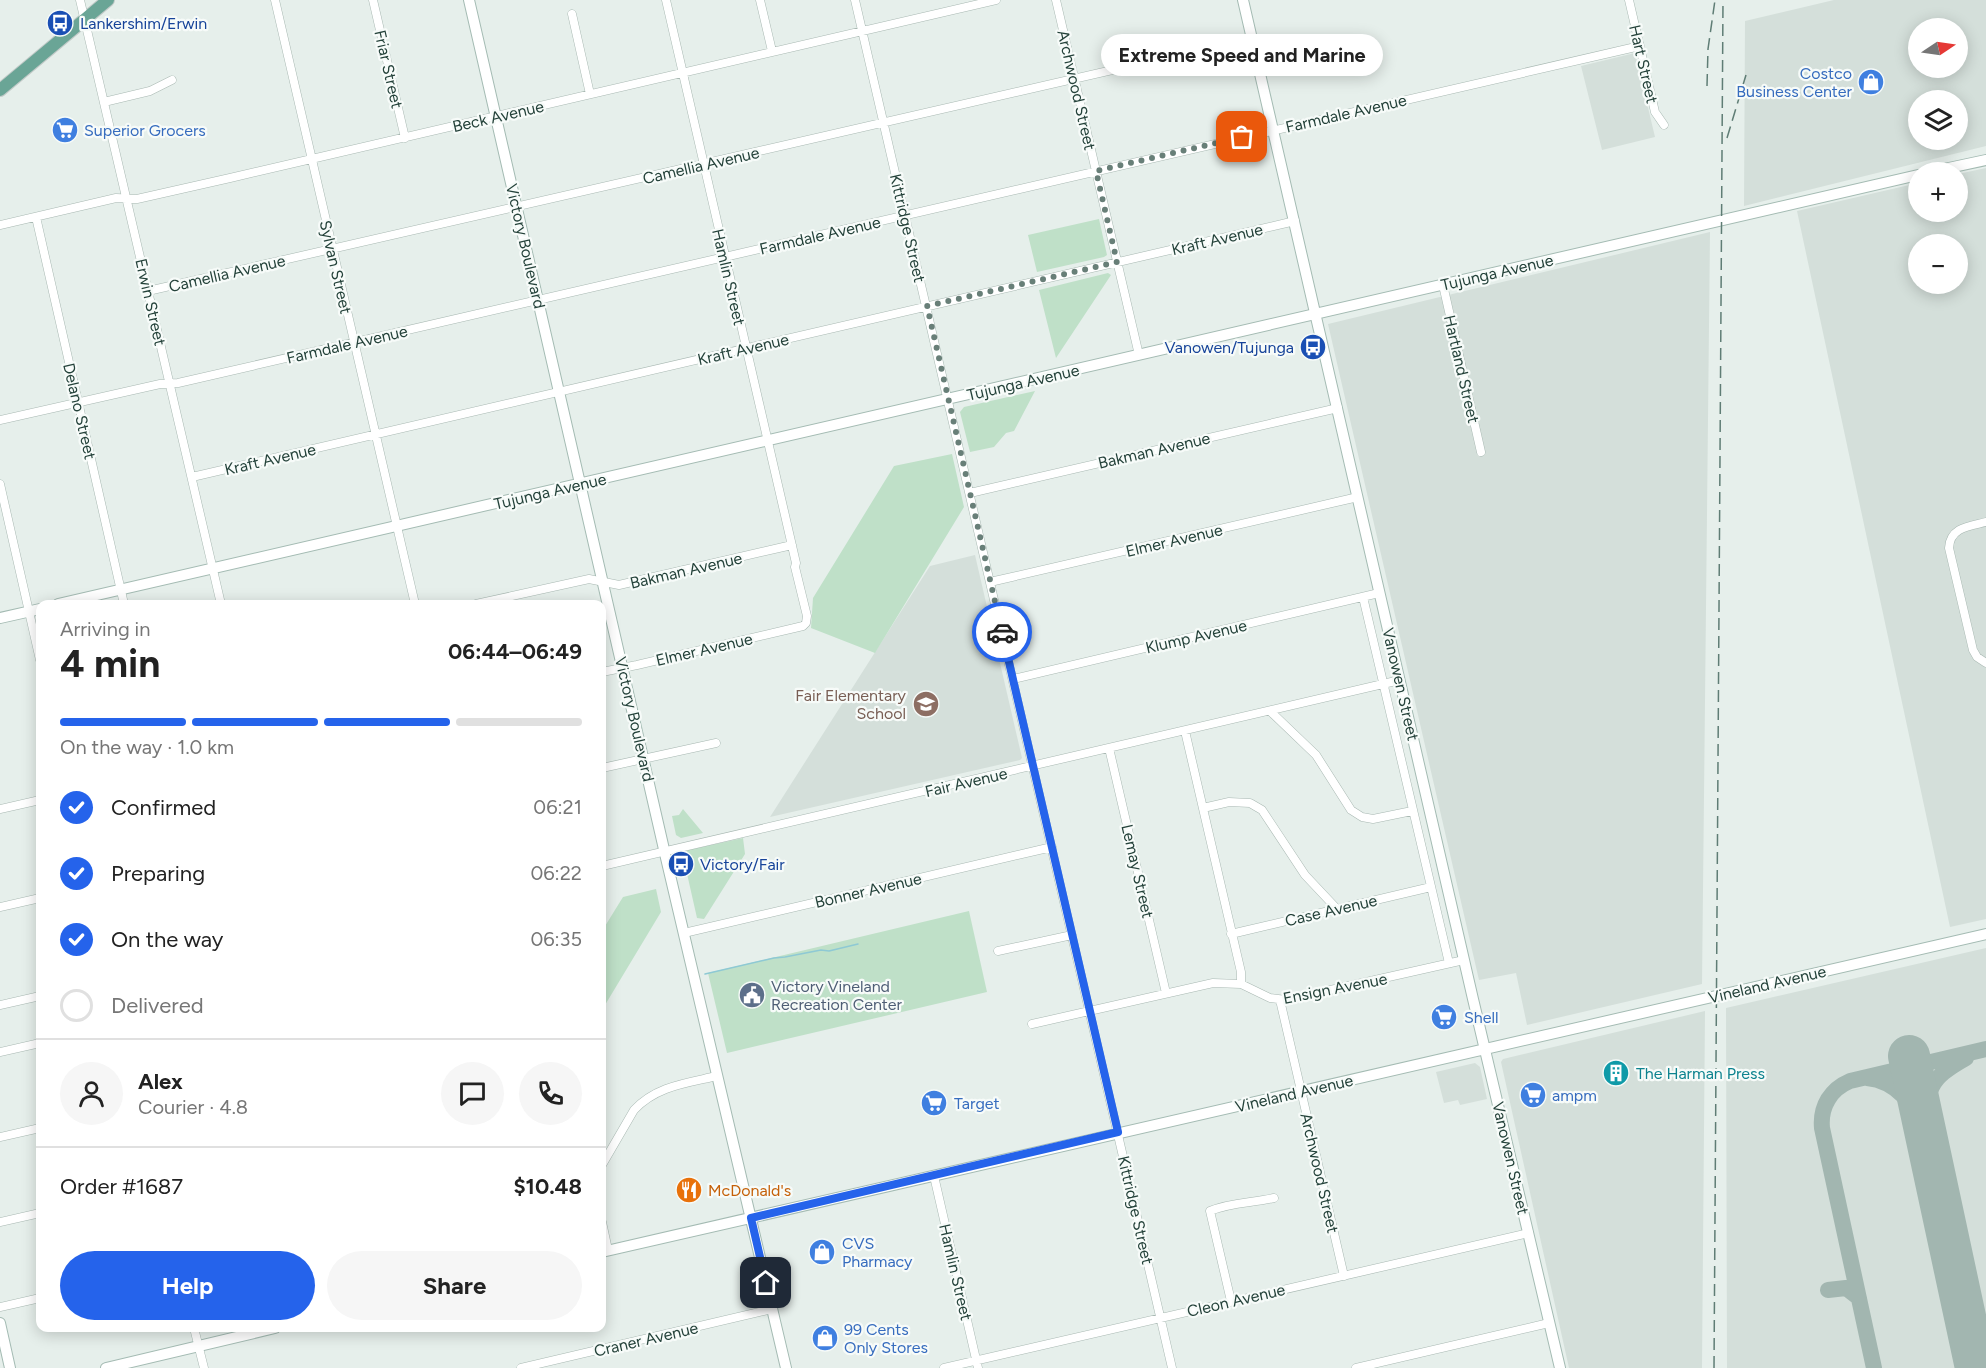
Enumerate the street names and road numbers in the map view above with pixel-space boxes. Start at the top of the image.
street label: Hart Street [1625,23,1662,105]
street label: Friar Street [370,28,407,110]
street label: Archwood Street [1053,28,1100,152]
street label: Farmdale Avenue [1284,90,1409,137]
street label: Beck Avenue [451,97,546,136]
street label: Camellia Avenue [641,143,761,188]
street label: Kittridge Street [886,172,929,284]
street label: Victory Boulevard [502,182,549,310]
street label: Farmdale Avenue [758,212,883,259]
street label: Sylvan Street [315,218,356,316]
street label: Kraft Avenue [1170,220,1265,259]
street label: Hamlin Street [708,227,749,327]
street label: Tujunga Avenue [1439,250,1555,295]
street label: Camellia Avenue [167,251,287,296]
street label: Erwin Street [131,257,170,348]
street label: Hartland Street [1440,313,1483,425]
street label: Farmdale Avenue [285,321,410,368]
street label: Kraft Avenue [696,330,791,369]
street label: Tujunga Avenue [965,360,1081,405]
street label: Delano Street [59,361,100,461]
street label: Bakman Avenue [1096,428,1212,473]
street label: Kraft Avenue [223,440,318,479]
street label: Tujunga Avenue [492,469,608,514]
street label: Elmer Avenue [1124,520,1225,561]
street label: Bakman Avenue [628,548,744,593]
street label: Klump Avenue [1144,616,1249,657]
street label: Vanowen Street [1378,626,1423,742]
street label: Elmer Avenue [654,629,755,670]
street label: Victory Boulevard [611,655,658,783]
street label: Fair Avenue [923,764,1009,801]
street label: Lemay Street [1117,822,1158,920]
street label: Bonner Avenue [813,869,924,912]
street label: Case Avenue [1283,891,1379,930]
street label: Vineland Avenue [1706,962,1828,1007]
street label: Ensign Avenue [1281,969,1389,1008]
street label: Vineland Avenue [1233,1071,1355,1116]
street label: Vanowen Street [1488,1100,1533,1216]
street label: Archwood Street [1296,1111,1343,1235]
street label: Kittridge Street [1114,1154,1157,1266]
street label: Hamlin Street [935,1222,976,1322]
street label: Cleon Avenue [1185,1280,1287,1321]
street label: Craner Avenue [592,1318,700,1361]

